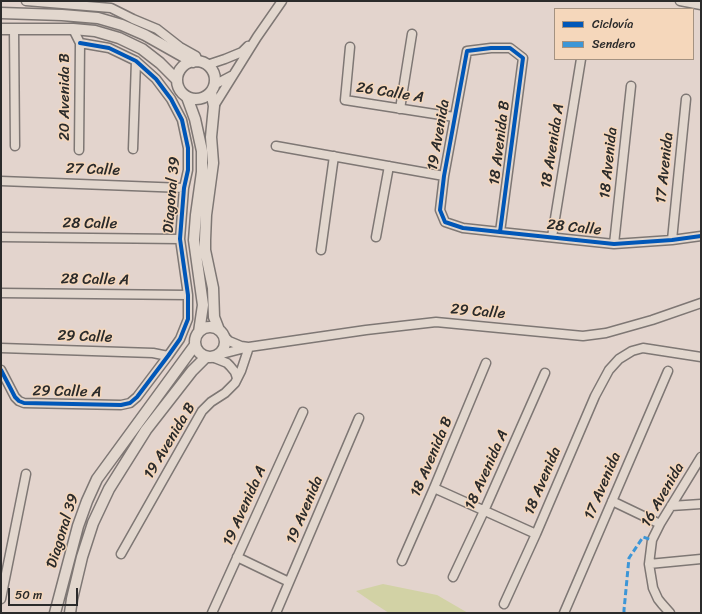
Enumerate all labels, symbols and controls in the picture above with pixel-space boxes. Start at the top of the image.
legend [554,8,694,60]
text: Ciclovía [592,13,633,35]
text: Sendero [592,33,636,55]
street label: 20 Avenida B [56,53,74,141]
street label: 26 Calle A [355,79,425,107]
street label: 19 Avenida [424,98,454,172]
street label: 18 Avenida B [486,100,514,186]
street label: 18 Avenida A [537,102,569,190]
street label: 18 Avenida [596,126,622,200]
street label: 17 Avenida [652,132,678,204]
street label: Diagonal 39 [160,156,184,234]
street label: 27 Calle [66,160,120,180]
street label: 28 Calle [62,215,118,233]
street label: 28 Calle [546,216,602,240]
street label: 28 Calle A [61,270,129,290]
street label: 29 Calle [450,301,506,323]
street label: 29 Calle [57,327,113,347]
street label: 29 Calle A [33,382,101,402]
street label: 19 Avenida B [140,400,200,482]
street label: 18 Avenida B [407,414,457,500]
street label: 18 Avenida A [461,427,513,513]
street label: 18 Avenida [521,445,565,517]
street label: 17 Avenida [581,450,625,522]
street label: 16 Avenida [637,460,689,530]
street label: 19 Avenida A [219,463,271,549]
street label: 19 Avenida [283,473,327,547]
street label: Diagonal 39 [43,492,83,570]
scale bar [10,580,80,606]
text: 50 m [15,584,42,606]

